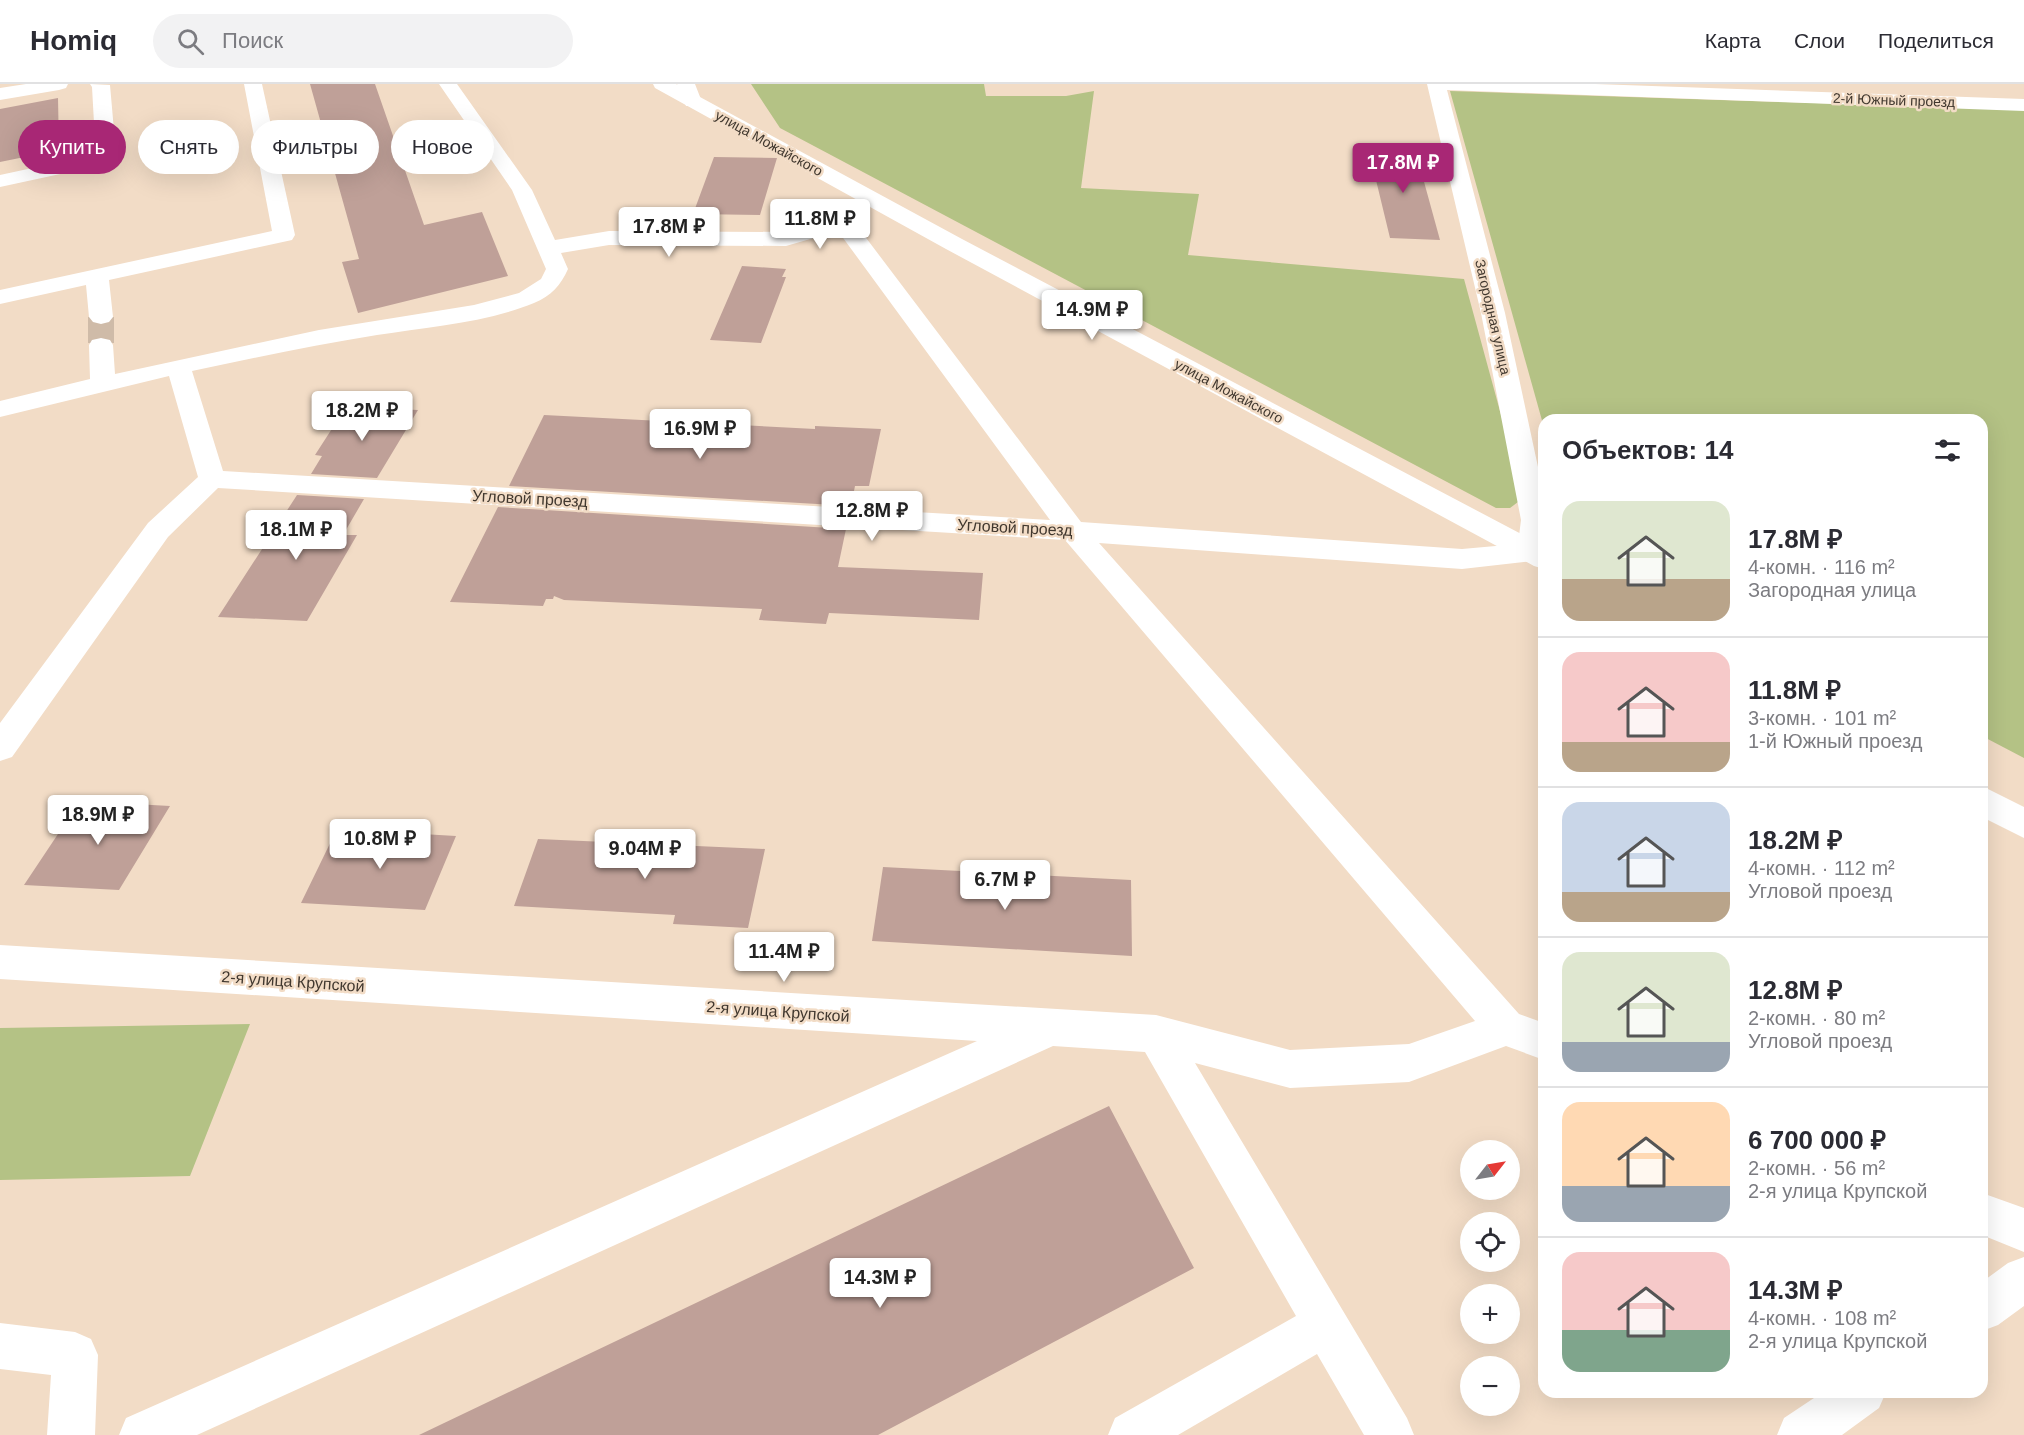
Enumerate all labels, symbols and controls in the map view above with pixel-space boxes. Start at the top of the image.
search box [153,14,573,68]
text: Homiq [30,25,117,56]
icon: search [174,25,207,58]
text: Поиск [222,28,283,53]
text: Карта [1705,29,1761,52]
text: Слои [1794,29,1845,52]
text: Поделиться [1878,29,1994,52]
street label: 2-й Южный проезд [1833,90,1955,110]
street label: улица Можайского [712,107,826,179]
chip: Купить [18,120,126,174]
chip: Снять [138,120,239,174]
chip: Фильтры [251,120,379,174]
chip: Новое [391,120,494,174]
pin: 17.8M ₽ [1348,143,1458,194]
text: 17.8M ₽ [1367,151,1439,173]
pin: 11.8M ₽ [765,199,875,250]
pin: 17.8M ₽ [614,207,724,258]
text: 11.8M ₽ [784,207,856,229]
text: 17.8M ₽ [633,215,705,237]
street label: Загородная улица [1472,258,1514,376]
pin: 14.9M ₽ [1037,290,1147,341]
text: 14.9M ₽ [1056,298,1128,320]
street label: улица Можайского [1172,356,1286,426]
pin: 18.2M ₽ [307,391,417,442]
text: 18.2M ₽ [326,399,398,421]
pin: 16.9M ₽ [645,409,755,460]
text: 16.9M ₽ [664,417,736,439]
icon: filters [1931,434,1964,467]
text: Объектов: 14 [1562,435,1733,465]
street label: Угловой проезд [472,487,589,510]
pin: 12.8M ₽ [817,491,927,542]
text: 12.8M ₽ [836,499,908,521]
pin: 18.1M ₽ [241,510,351,561]
street label: Угловой проезд [957,516,1074,539]
text: 18.1M ₽ [260,518,332,540]
text: 17.8M ₽ [1748,524,1843,554]
icon: home [1610,525,1682,597]
text: 4-комн. · 116 m² [1748,556,1895,578]
text: Загородная улица [1748,579,1916,601]
text: 11.8M ₽ [1748,675,1841,705]
icon: home [1610,676,1682,748]
text: 3-комн. · 101 m² [1748,707,1896,729]
text: 1-й Южный проезд [1748,730,1922,752]
pin: 18.9M ₽ [43,795,153,846]
text: 18.9M ₽ [62,803,134,825]
pin: 10.8M ₽ [325,819,435,870]
text: 18.2M ₽ [1748,825,1843,855]
icon: home [1610,826,1682,898]
text: 10.8M ₽ [344,827,416,849]
pin: 9.04M ₽ [590,829,700,880]
text: 9.04M ₽ [609,837,681,859]
text: 4-комн. · 112 m² [1748,857,1895,879]
pin: 6.7M ₽ [956,860,1054,911]
text: 6.7M ₽ [974,868,1036,890]
text: Угловой проезд [1748,880,1892,902]
pin: 11.4M ₽ [729,932,839,983]
text: 11.4M ₽ [748,940,820,962]
street label: 2-я улица Крупской [221,968,365,995]
text: 12.8M ₽ [1748,975,1843,1005]
icon: home [1610,976,1682,1048]
street label: 2-я улица Крупской [706,998,850,1025]
text: 2-комн. · 80 m² [1748,1007,1885,1029]
text: Угловой проезд [1748,1030,1892,1052]
text: 6 700 000 ₽ [1748,1125,1886,1155]
icon: home [1610,1126,1682,1198]
north arrow [1460,1140,1520,1200]
map controls [1460,1140,1520,1416]
text: 2-комн. · 56 m² [1748,1157,1885,1179]
text: 2-я улица Крупской [1748,1180,1927,1202]
button: locate [1460,1212,1520,1272]
pin: 14.3M ₽ [825,1258,935,1309]
text: 14.3M ₽ [844,1266,916,1288]
text: 14.3M ₽ [1748,1275,1843,1305]
icon: home [1610,1276,1682,1348]
button: + [1460,1284,1520,1344]
text: 4-комн. · 108 m² [1748,1307,1896,1329]
text: 2-я улица Крупской [1748,1330,1927,1352]
button: − [1460,1356,1520,1416]

